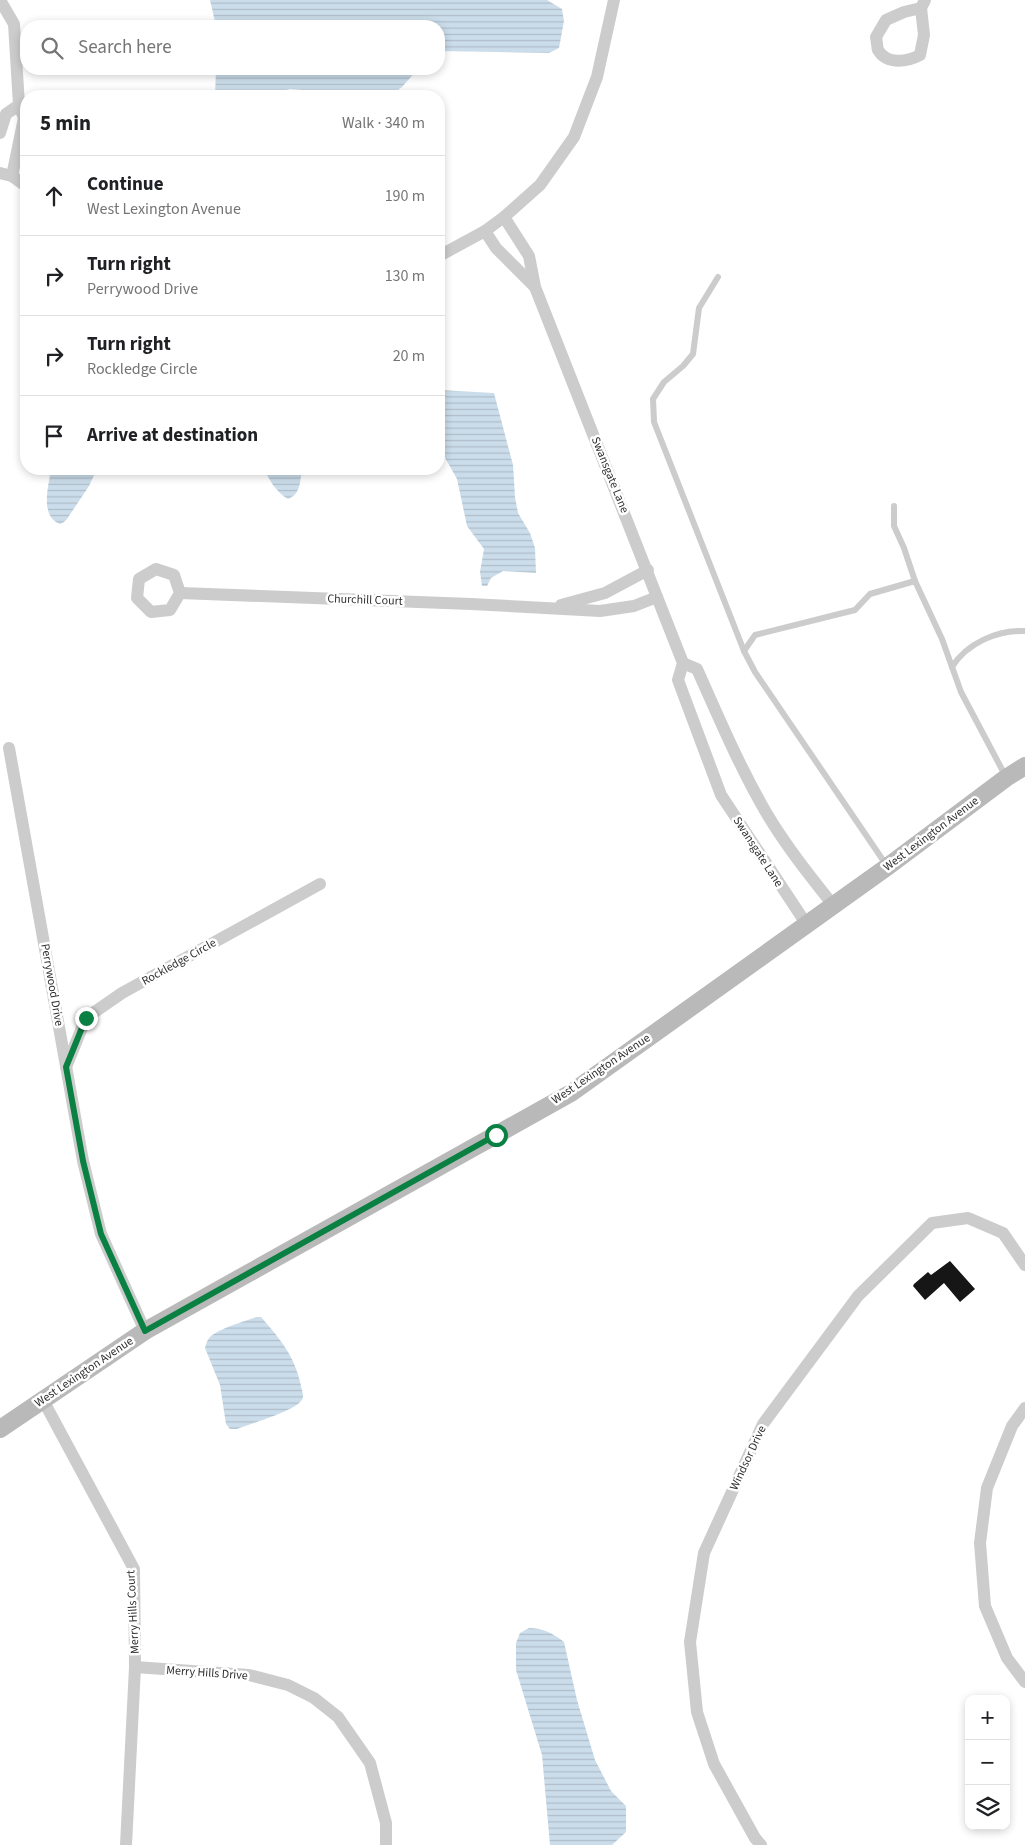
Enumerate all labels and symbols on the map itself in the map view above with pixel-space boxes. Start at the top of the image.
street label: Swansgate Lane [587,434,633,516]
street label: Churchill Court [327,590,403,610]
street label: West Lexington Avenue [880,792,982,876]
street label: Swansgate Lane [729,813,787,891]
street label: Rockledge Circle [139,934,219,990]
street label: Perrywood Drive [36,942,68,1028]
route end [75,1007,98,1030]
street label: West Lexington Avenue [548,1030,654,1108]
route start [485,1124,508,1147]
street label: West Lexington Avenue [31,1333,137,1411]
street label: Windsor Drive [726,1423,770,1493]
street label: Merry Hills Court [122,1570,144,1654]
street label: Merry Hills Drive [166,1662,248,1684]

